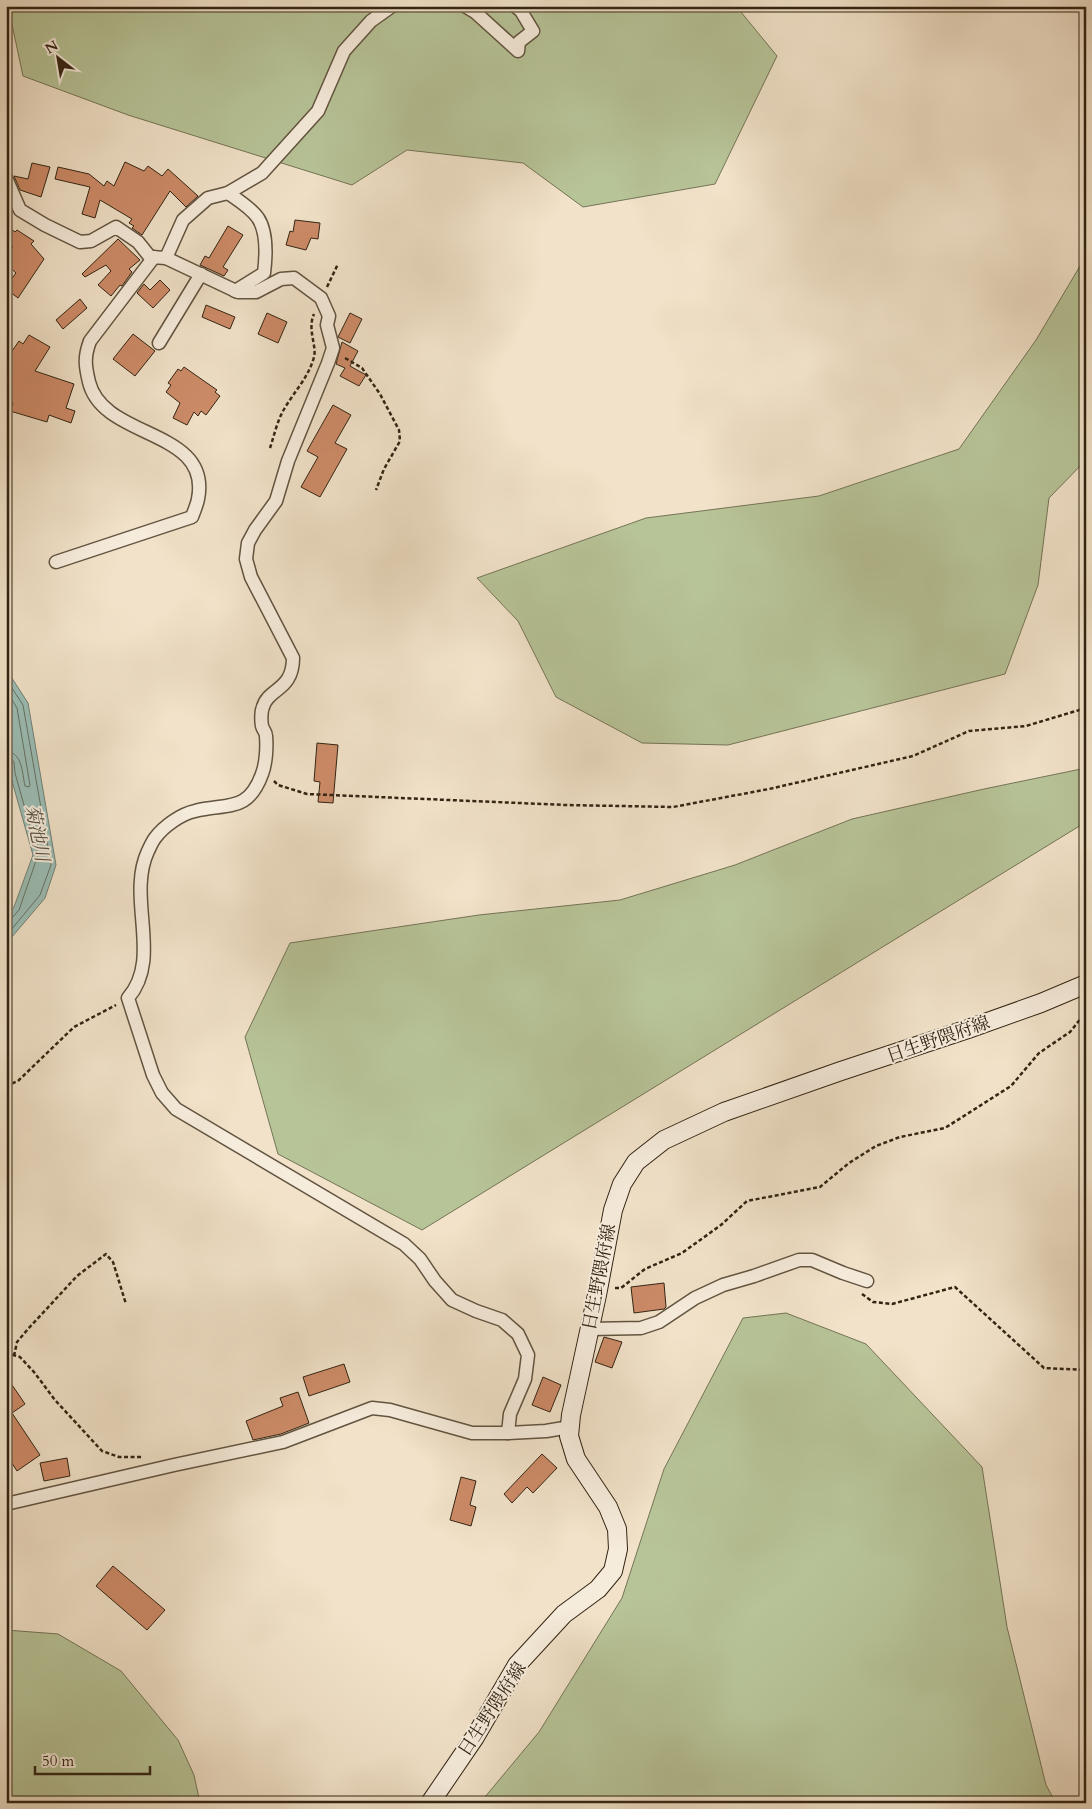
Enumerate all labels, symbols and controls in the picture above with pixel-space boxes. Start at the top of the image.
north arrow [32,32,82,82]
text: N [41,36,62,59]
water label: 菊池川 [19,803,56,866]
street label: 日生野隈府線 [883,1010,993,1069]
street label: 日生野隈府線 [577,1222,622,1332]
street label: 日生野隈府線 [453,1657,532,1761]
scale bar [35,1744,150,1776]
text: 50 m [42,1751,74,1771]

